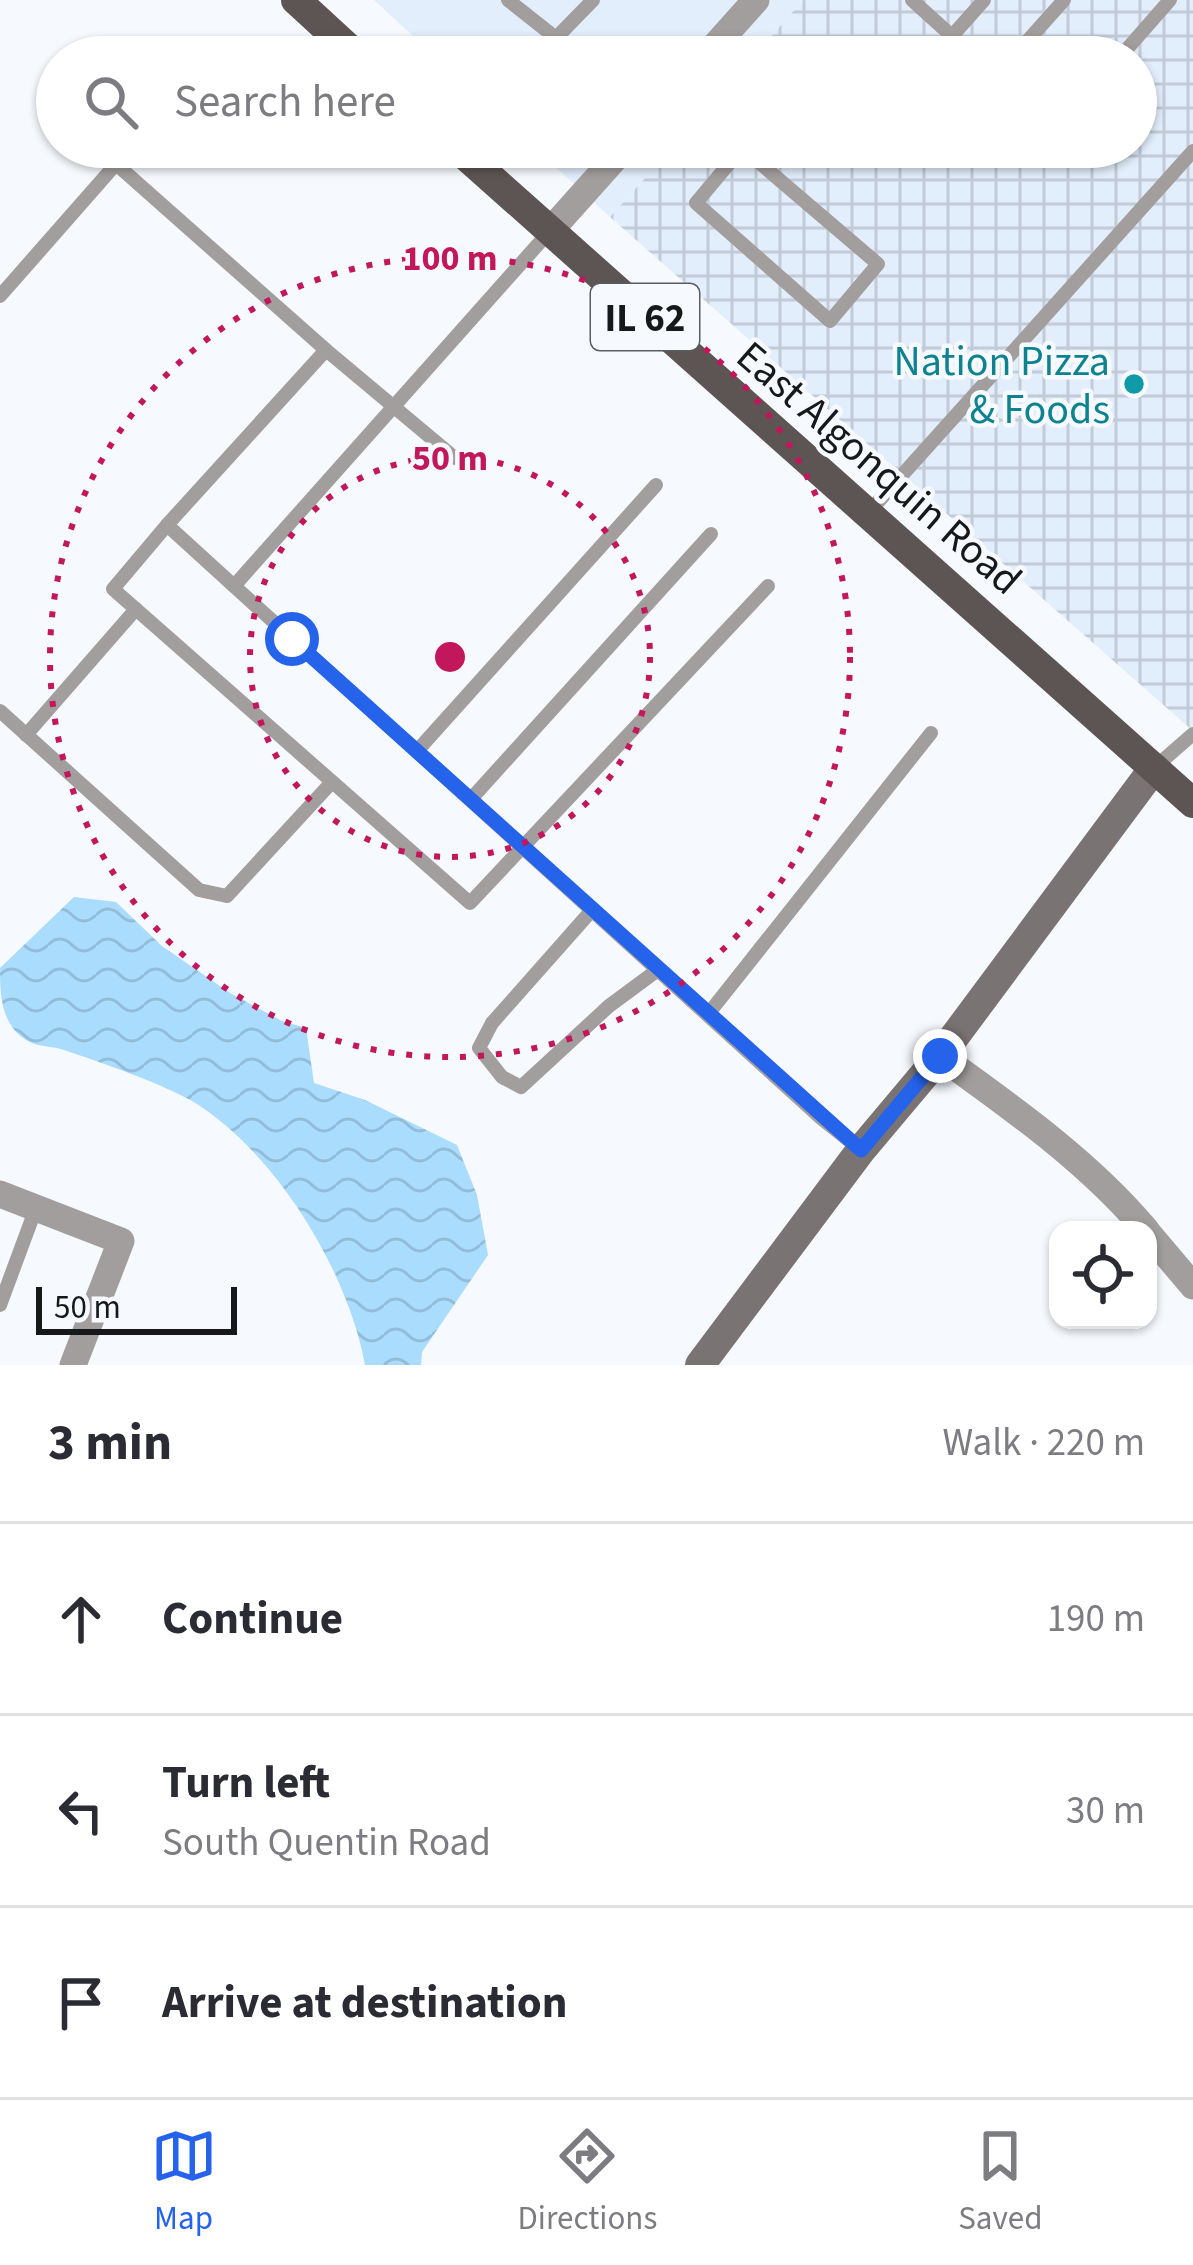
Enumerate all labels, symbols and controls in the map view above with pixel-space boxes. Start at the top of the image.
search box [36,36,1157,168]
icon: search [78,69,144,135]
text: Search here [174,70,396,134]
text: 100 m [402,233,498,284]
road number: IL 62 [591,284,699,350]
street label: East Algonquin Road [723,328,1034,609]
place label: Nation Pizza & Foods [894,332,1110,440]
marker: Nation Pizza & Foods [1121,371,1147,397]
text: 50 m [412,433,488,484]
route start [265,612,319,666]
centre of rings [429,636,471,678]
route end [913,1029,967,1083]
map controls [1049,1221,1157,1329]
button: locate [1049,1221,1157,1329]
scale bar [36,1281,237,1334]
text: 50 m [54,1284,121,1331]
text: 3 min [48,1407,172,1479]
text: Walk · 220 m [942,1415,1145,1471]
icon: ahead [48,1586,114,1652]
text: Continue [162,1587,343,1651]
text: 190 m [1047,1591,1145,1647]
text: Turn left [162,1751,330,1815]
icon: left [48,1778,114,1844]
text: 30 m [1066,1783,1145,1839]
text: South Quentin Road [162,1815,491,1871]
icon: arrive [48,1970,114,2036]
text: Arrive at destination [162,1971,567,2035]
tab: Map [151,2123,217,2242]
tab: Directions [518,2123,657,2242]
tab: Saved [958,2123,1042,2242]

